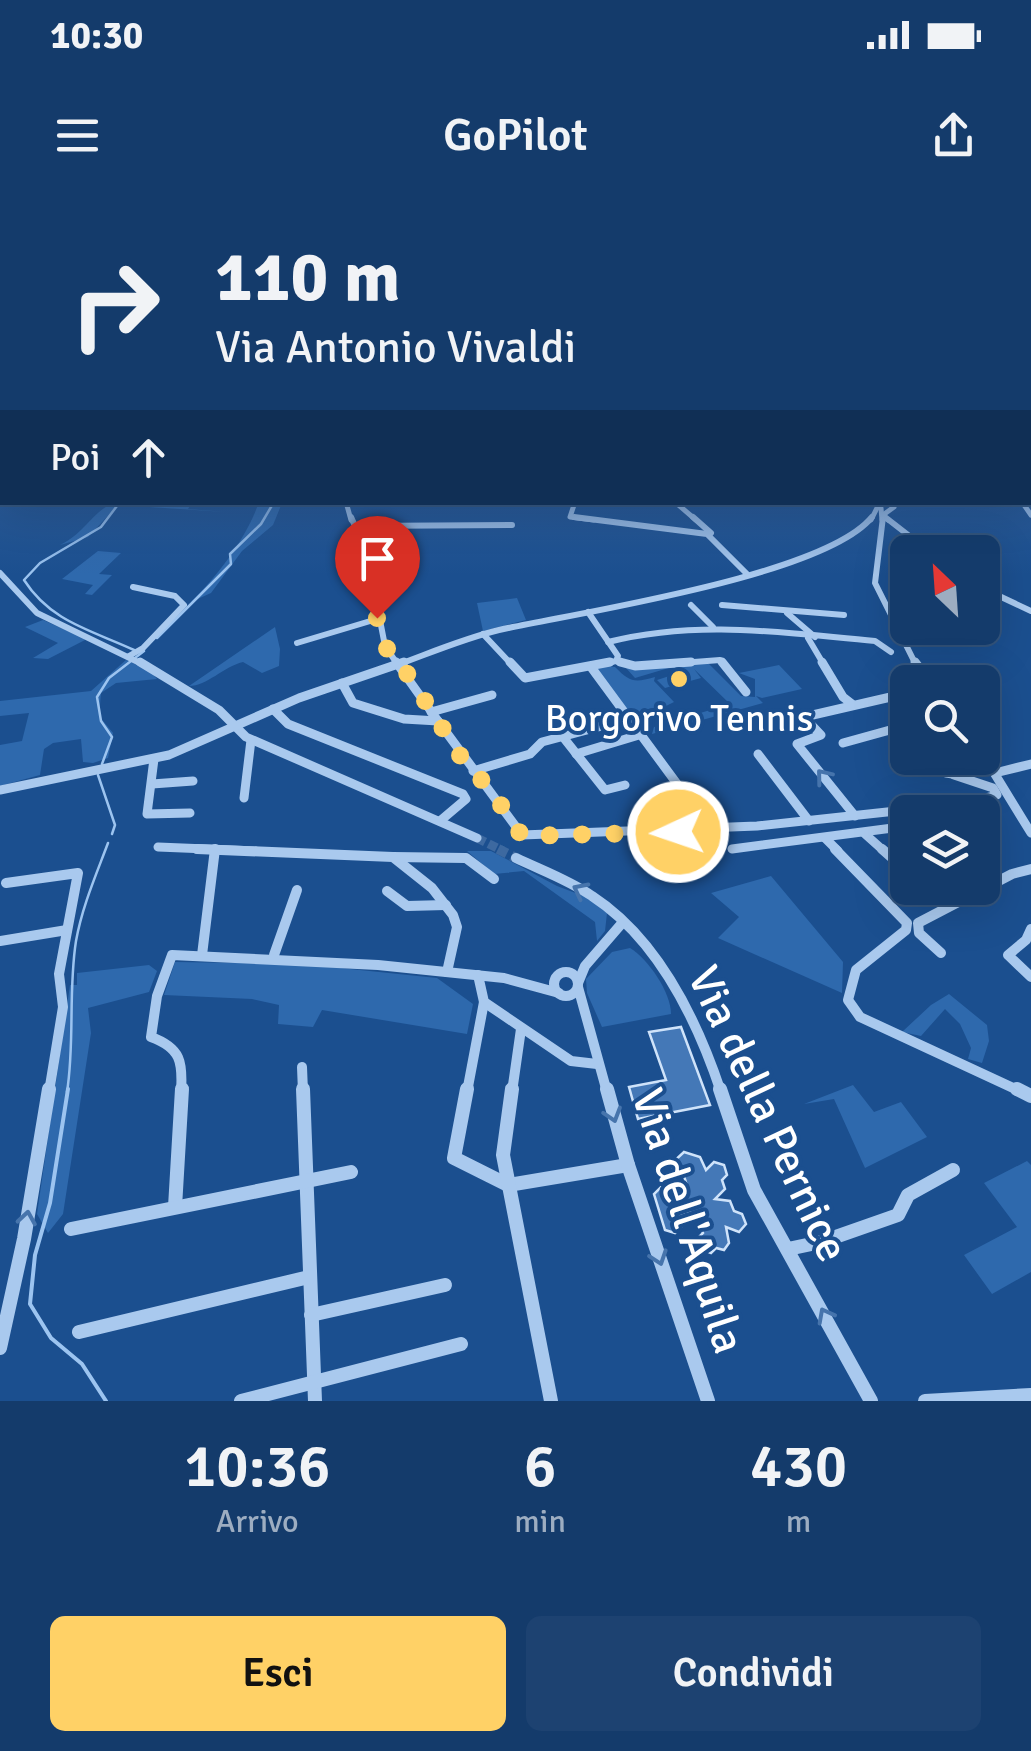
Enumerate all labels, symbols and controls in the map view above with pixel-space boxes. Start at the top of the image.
text: 10:30 [50,12,143,59]
icon: menu [50,108,105,163]
text: GoPilot [443,108,588,163]
icon: share [926,108,981,163]
text: 110 m [215,234,400,320]
icon: right [50,240,180,370]
text: Via Antonio Vivaldi [215,320,576,375]
icon: ahead [121,430,176,485]
text: Poi [50,434,101,481]
pin [335,516,420,619]
icon: arrive [350,531,405,586]
north arrow [890,535,1000,645]
map controls [890,535,1000,905]
button: search [890,665,1000,775]
marker: Borgorivo Tennis [668,668,690,690]
place label: Borgorivo Tennis [545,695,813,742]
one-way arrow [817,770,835,788]
position arrow [626,780,730,884]
button: layers [890,795,1000,905]
one-way arrow [572,882,590,902]
street label: Via della Pernice [676,958,860,1270]
street label: Via dell'Aquila [619,1082,757,1360]
one-way arrow [601,1105,622,1122]
one-way arrow [16,1210,37,1227]
one-way arrow [648,1248,668,1265]
one-way arrow [818,1307,838,1325]
text: 10:36 [184,1430,330,1504]
text: 6 [524,1430,556,1504]
text: 430 [750,1430,847,1504]
text: Arrivo [216,1502,299,1541]
text: min [514,1502,566,1541]
text: m [786,1502,811,1541]
button: Esci [50,1616,506,1731]
button: Condividi [526,1616,981,1731]

